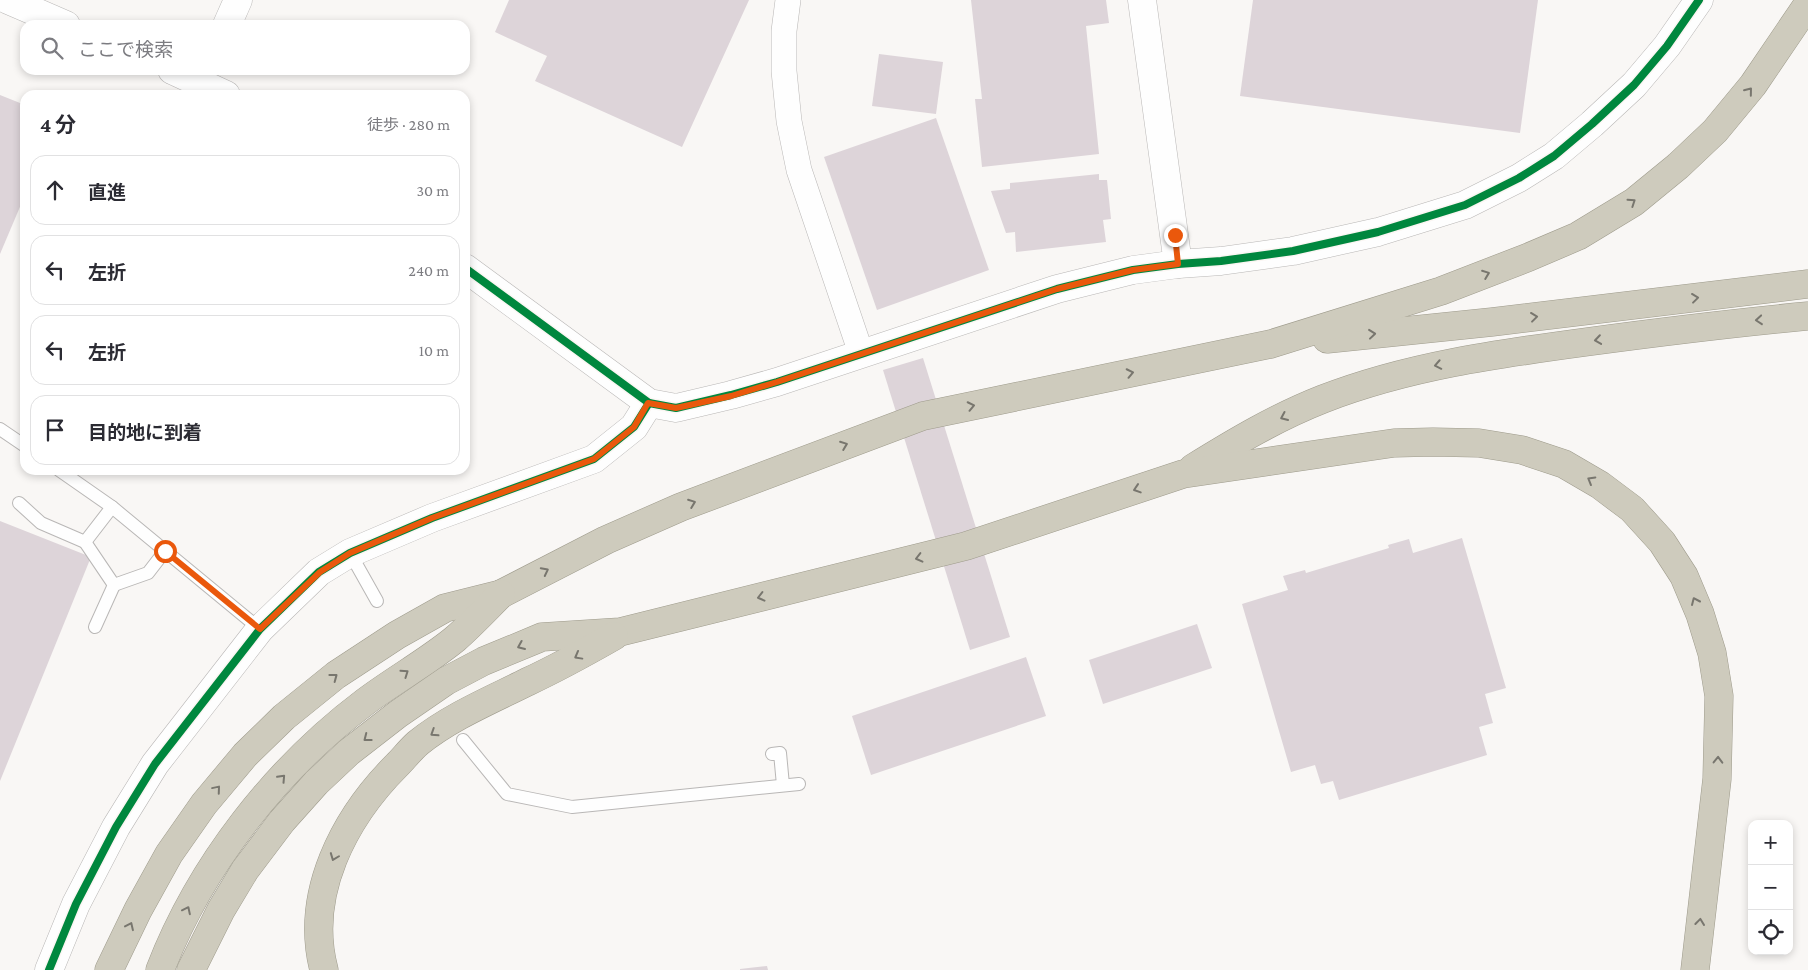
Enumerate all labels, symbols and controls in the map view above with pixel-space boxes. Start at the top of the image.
search box [20,20,470,75]
icon: search [38,34,66,62]
text: ここで検索 [78,39,173,60]
one-way arrow [1743,87,1752,96]
text: 4 分 [40,113,76,137]
text: 徒歩 · 280 m [367,116,450,133]
icon: ahead [41,176,69,204]
text: 直進 [88,182,126,203]
text: 30 m [417,182,449,199]
one-way arrow [1627,199,1636,209]
route end [1164,224,1187,247]
icon: left [41,256,69,284]
text: 左折 [88,262,126,283]
text: 240 m [408,262,449,279]
one-way arrow [1482,269,1490,279]
one-way arrow [1691,293,1699,304]
one-way arrow [1530,312,1538,323]
one-way arrow [1755,315,1763,326]
one-way arrow [1368,329,1376,340]
one-way arrow [1594,334,1602,345]
icon: left [41,336,69,364]
text: 左折 [88,342,126,363]
text: 10 m [419,342,449,359]
one-way arrow [1433,359,1442,370]
one-way arrow [1125,368,1134,379]
one-way arrow [966,401,975,412]
one-way arrow [1280,411,1289,421]
icon: arrive [41,416,69,444]
text: 目的地に到着 [88,422,202,443]
one-way arrow [839,441,848,452]
one-way arrow [1587,476,1596,486]
one-way arrow [1133,484,1141,494]
one-way arrow [687,498,696,509]
route start [154,540,177,563]
one-way arrow [915,552,923,562]
one-way arrow [539,567,548,577]
one-way arrow [757,591,766,602]
one-way arrow [1690,597,1701,606]
one-way arrow [517,639,526,650]
one-way arrow [574,650,583,660]
one-way arrow [400,670,409,679]
one-way arrow [328,675,337,683]
one-way arrow [431,726,440,736]
one-way arrow [364,732,373,740]
one-way arrow [1712,756,1723,764]
one-way arrow [276,775,285,784]
one-way arrow [211,786,219,795]
map controls [1748,820,1793,955]
button: + [1748,820,1793,865]
one-way arrow [330,853,340,861]
button: − [1748,865,1793,910]
one-way arrow [181,906,192,915]
button: locate [1748,910,1793,955]
one-way arrow [1694,917,1705,925]
one-way arrow [124,922,134,931]

